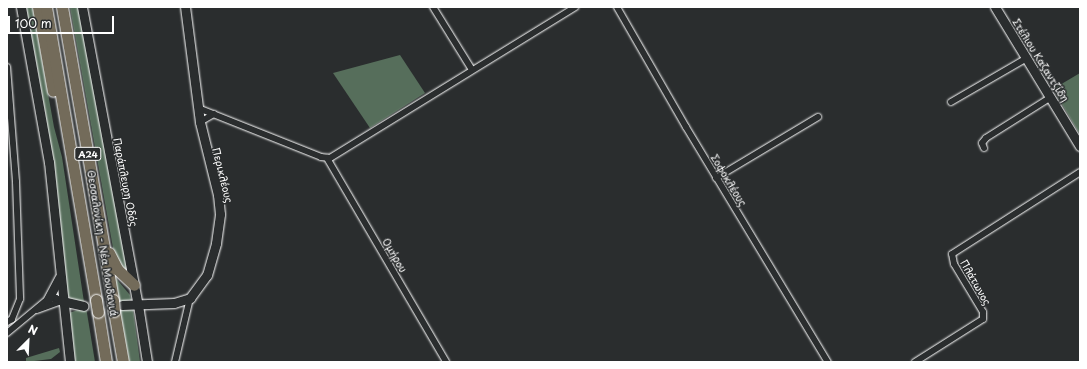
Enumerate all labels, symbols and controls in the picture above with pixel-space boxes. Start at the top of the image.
scale bar [10,8,116,34]
text: 100 m [15,14,52,32]
street label: Στέλιου Καζαντζίδη [1010,16,1072,104]
street label: Παράπλευρη Οδός [112,137,140,227]
street label: Περικλέους [210,146,236,204]
road number: Α24 [74,147,102,161]
street label: Σοφοκλέους [709,152,749,208]
street label: Θεσσαλονίκη - Νέα Μουδανιά [86,169,120,317]
street label: Ομήρου [380,236,410,274]
street label: Πλάτωνος [958,257,994,307]
text: N [26,320,41,339]
north arrow [8,321,48,361]

